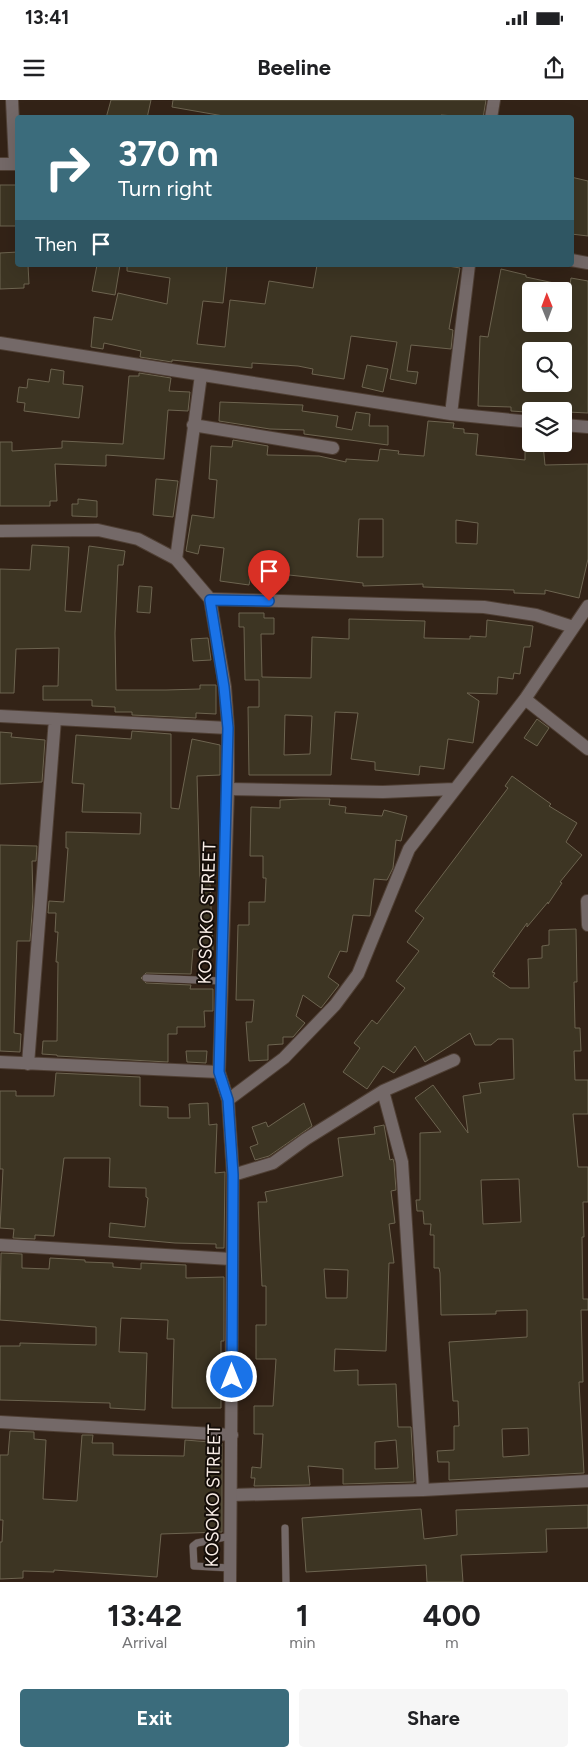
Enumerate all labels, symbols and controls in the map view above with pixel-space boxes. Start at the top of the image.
text: 13:41 [25,6,69,29]
icon: menu [20,54,48,82]
text: Beeline [257,54,331,81]
icon: share [540,54,568,82]
text: 370 m [118,133,218,175]
icon: right [35,135,100,200]
text: Turn right [118,175,213,202]
icon: arrive [87,230,115,258]
text: Then [35,233,77,256]
north arrow [522,282,572,332]
map controls [522,282,572,452]
button: search [522,342,572,392]
button: layers [522,402,572,452]
pin [248,550,290,601]
icon: arrive [255,557,283,585]
street label: KOSOKO STREET [194,841,220,985]
position arrow [205,1350,257,1402]
street label: KOSOKO STREET [201,1424,225,1568]
text: 13:42 [107,1597,182,1634]
text: 1 [296,1597,309,1634]
text: 400 [423,1597,481,1634]
text: Arrival [122,1633,167,1652]
text: min [289,1633,316,1652]
text: m [445,1633,459,1652]
button: Exit [20,1689,289,1747]
button: Share [299,1689,568,1747]

